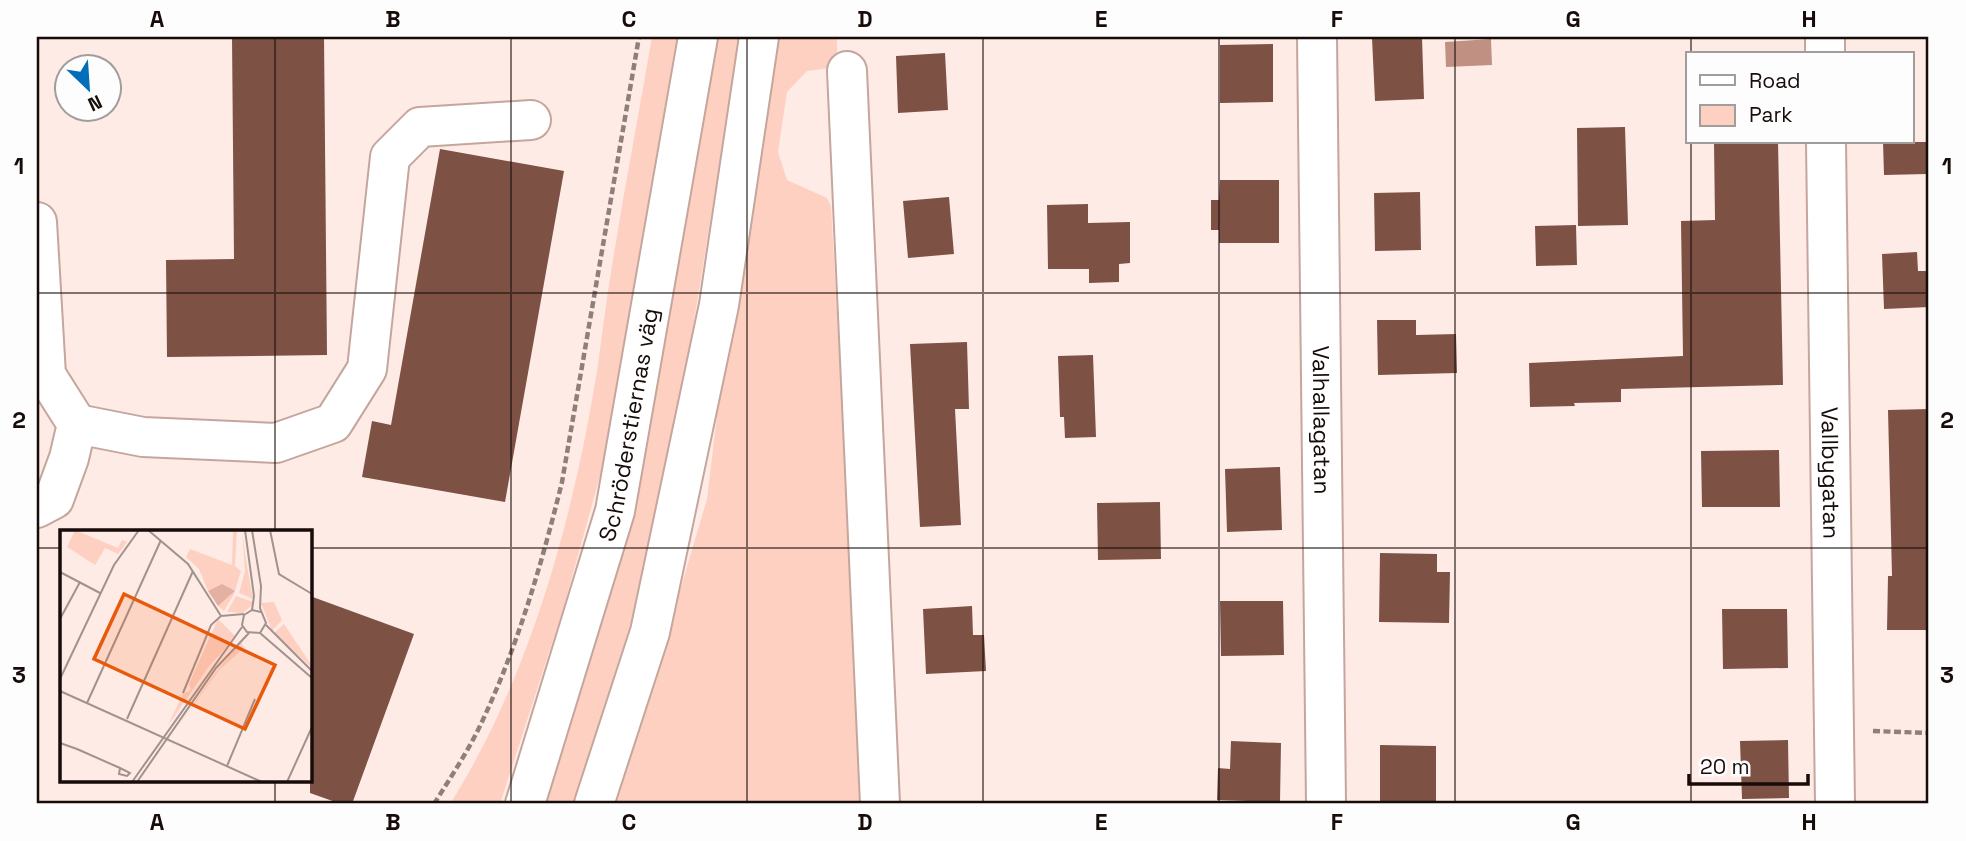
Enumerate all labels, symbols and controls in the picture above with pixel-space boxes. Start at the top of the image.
text: A [150,4,165,34]
text: B [385,4,401,34]
text: C [622,4,636,34]
text: D [857,4,873,34]
text: E [1095,4,1107,34]
text: F [1331,4,1343,34]
text: G [1565,4,1581,34]
text: H [1801,4,1817,34]
north arrow [52,52,122,122]
legend [1686,52,1913,144]
text: Road [1749,67,1801,94]
text: N [84,89,106,117]
text: Park [1749,101,1793,128]
text: 1 [14,151,24,181]
text: 1 [1942,151,1952,181]
street label: Schröderstiernas väg [592,306,665,545]
street label: Valhallagatan [1306,345,1337,495]
text: 2 [12,405,26,435]
text: 2 [1940,405,1954,435]
street label: Vallbygatan [1815,407,1846,539]
inset map [60,530,312,782]
text: 3 [12,660,26,690]
text: 3 [1940,660,1954,690]
scale bar [1689,743,1808,787]
text: 20 m [1700,753,1750,780]
text: A [150,807,165,837]
text: B [385,807,401,837]
text: C [622,807,636,837]
text: D [857,807,873,837]
text: E [1095,807,1107,837]
text: F [1331,807,1343,837]
text: G [1565,807,1581,837]
text: H [1801,807,1817,837]

